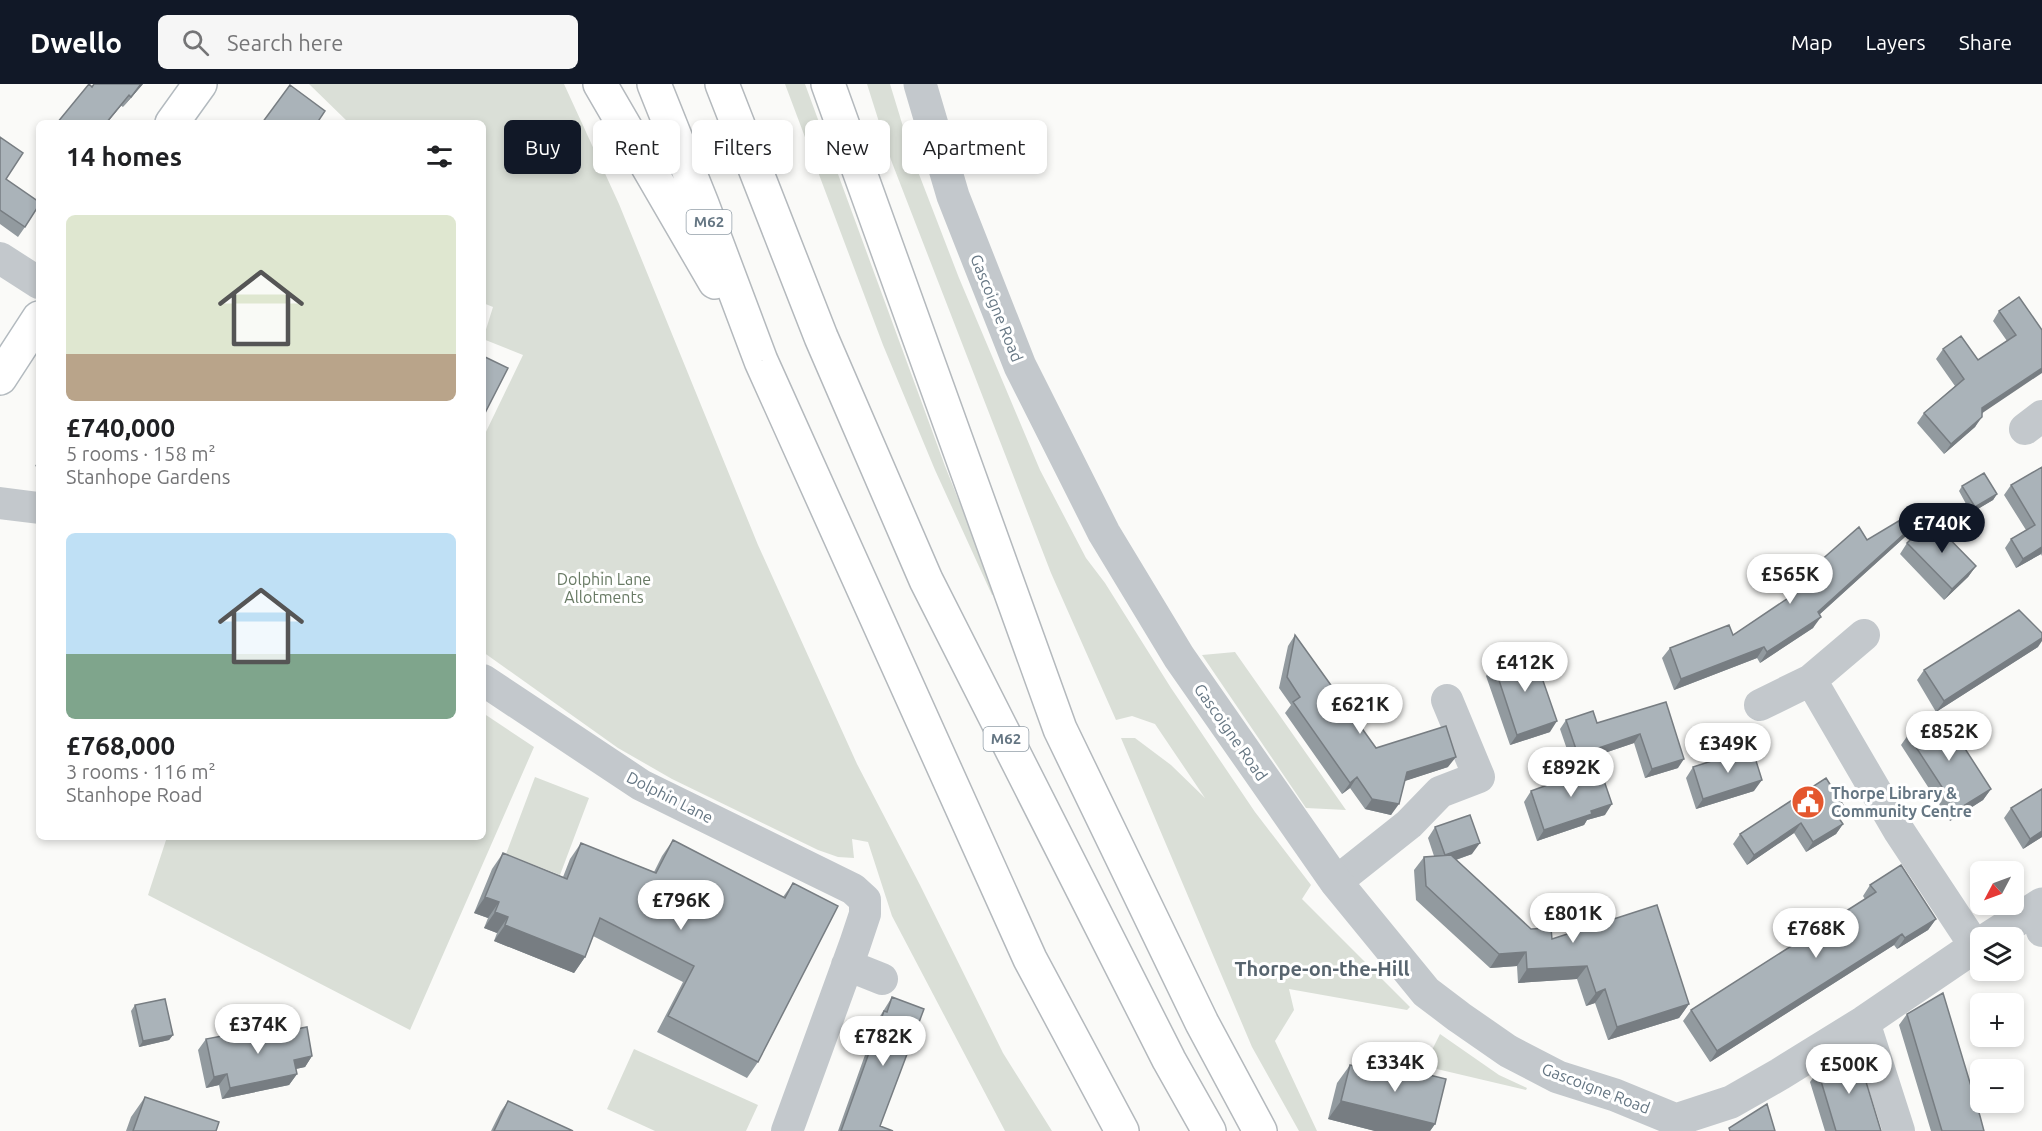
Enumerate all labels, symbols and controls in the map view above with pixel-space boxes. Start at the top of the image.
search box [158,15,578,69]
icon: search [179,26,212,59]
text: Dwello [30,27,122,58]
text: Search here [227,30,343,55]
text: Map [1791,30,1832,54]
text: Layers [1865,30,1926,54]
text: Share [1959,30,2012,54]
chip: Buy [504,120,581,174]
chip: Rent [593,120,680,174]
chip: Filters [692,120,793,174]
chip: New [805,120,890,174]
chip: Apartment [902,120,1047,174]
icon: filters [423,140,456,173]
text: 14 homes [66,142,182,171]
road number: M62 [686,210,732,234]
street label: Gascoigne Road [967,252,1027,364]
icon: home [207,254,315,362]
text: £740,000 [66,413,175,442]
text: 5 rooms · 158 m² [66,442,216,465]
text: Stanhope Gardens [66,465,230,488]
pin: £740K [1900,503,1984,554]
text: £740K [1913,511,1971,534]
pin: £565K [1748,554,1832,605]
text: £565K [1761,562,1819,585]
park label: Dolphin Lane Allotments [557,570,651,606]
icon: home [207,572,315,680]
pin: £412K [1483,642,1567,693]
text: £412K [1496,650,1554,673]
street label: Gascoigne Road [1191,680,1271,784]
pin: £621K [1318,684,1402,735]
text: £621K [1331,692,1389,715]
pin: £852K [1907,711,1991,762]
text: £852K [1920,719,1978,742]
pin: £349K [1686,723,1770,774]
road number: M62 [984,727,1028,751]
text: £768,000 [66,731,175,760]
text: £349K [1699,731,1757,754]
pin: £892K [1529,747,1613,798]
text: £892K [1542,755,1600,778]
text: 3 rooms · 116 m² [66,760,216,783]
street label: Dolphin Lane [624,768,716,826]
text: Stanhope Road [66,783,203,806]
public building icon: Thorpe Library & Community Centre [1790,784,1826,820]
place label: Thorpe Library & Community Centre [1831,784,1972,820]
north arrow [1970,861,2024,915]
map controls [1970,861,2024,1113]
pin: £796K [639,880,723,931]
text: £796K [652,888,710,911]
pin: £801K [1531,893,1615,944]
text: £801K [1544,901,1602,924]
pin: £768K [1774,908,1858,959]
text: £768K [1787,916,1845,939]
button: layers [1970,927,2024,981]
district label: Thorpe-on-the-Hill [1234,957,1410,980]
button: + [1970,993,2024,1047]
pin: £374K [216,1004,300,1055]
text: £374K [229,1012,287,1035]
pin: £782K [841,1016,925,1067]
text: £782K [854,1024,912,1047]
pin: £334K [1353,1042,1437,1093]
pin: £500K [1807,1044,1891,1095]
text: £334K [1366,1050,1424,1073]
text: £500K [1820,1052,1878,1075]
street label: Gascoigne Road [1539,1059,1653,1117]
button: − [1970,1059,2024,1113]

